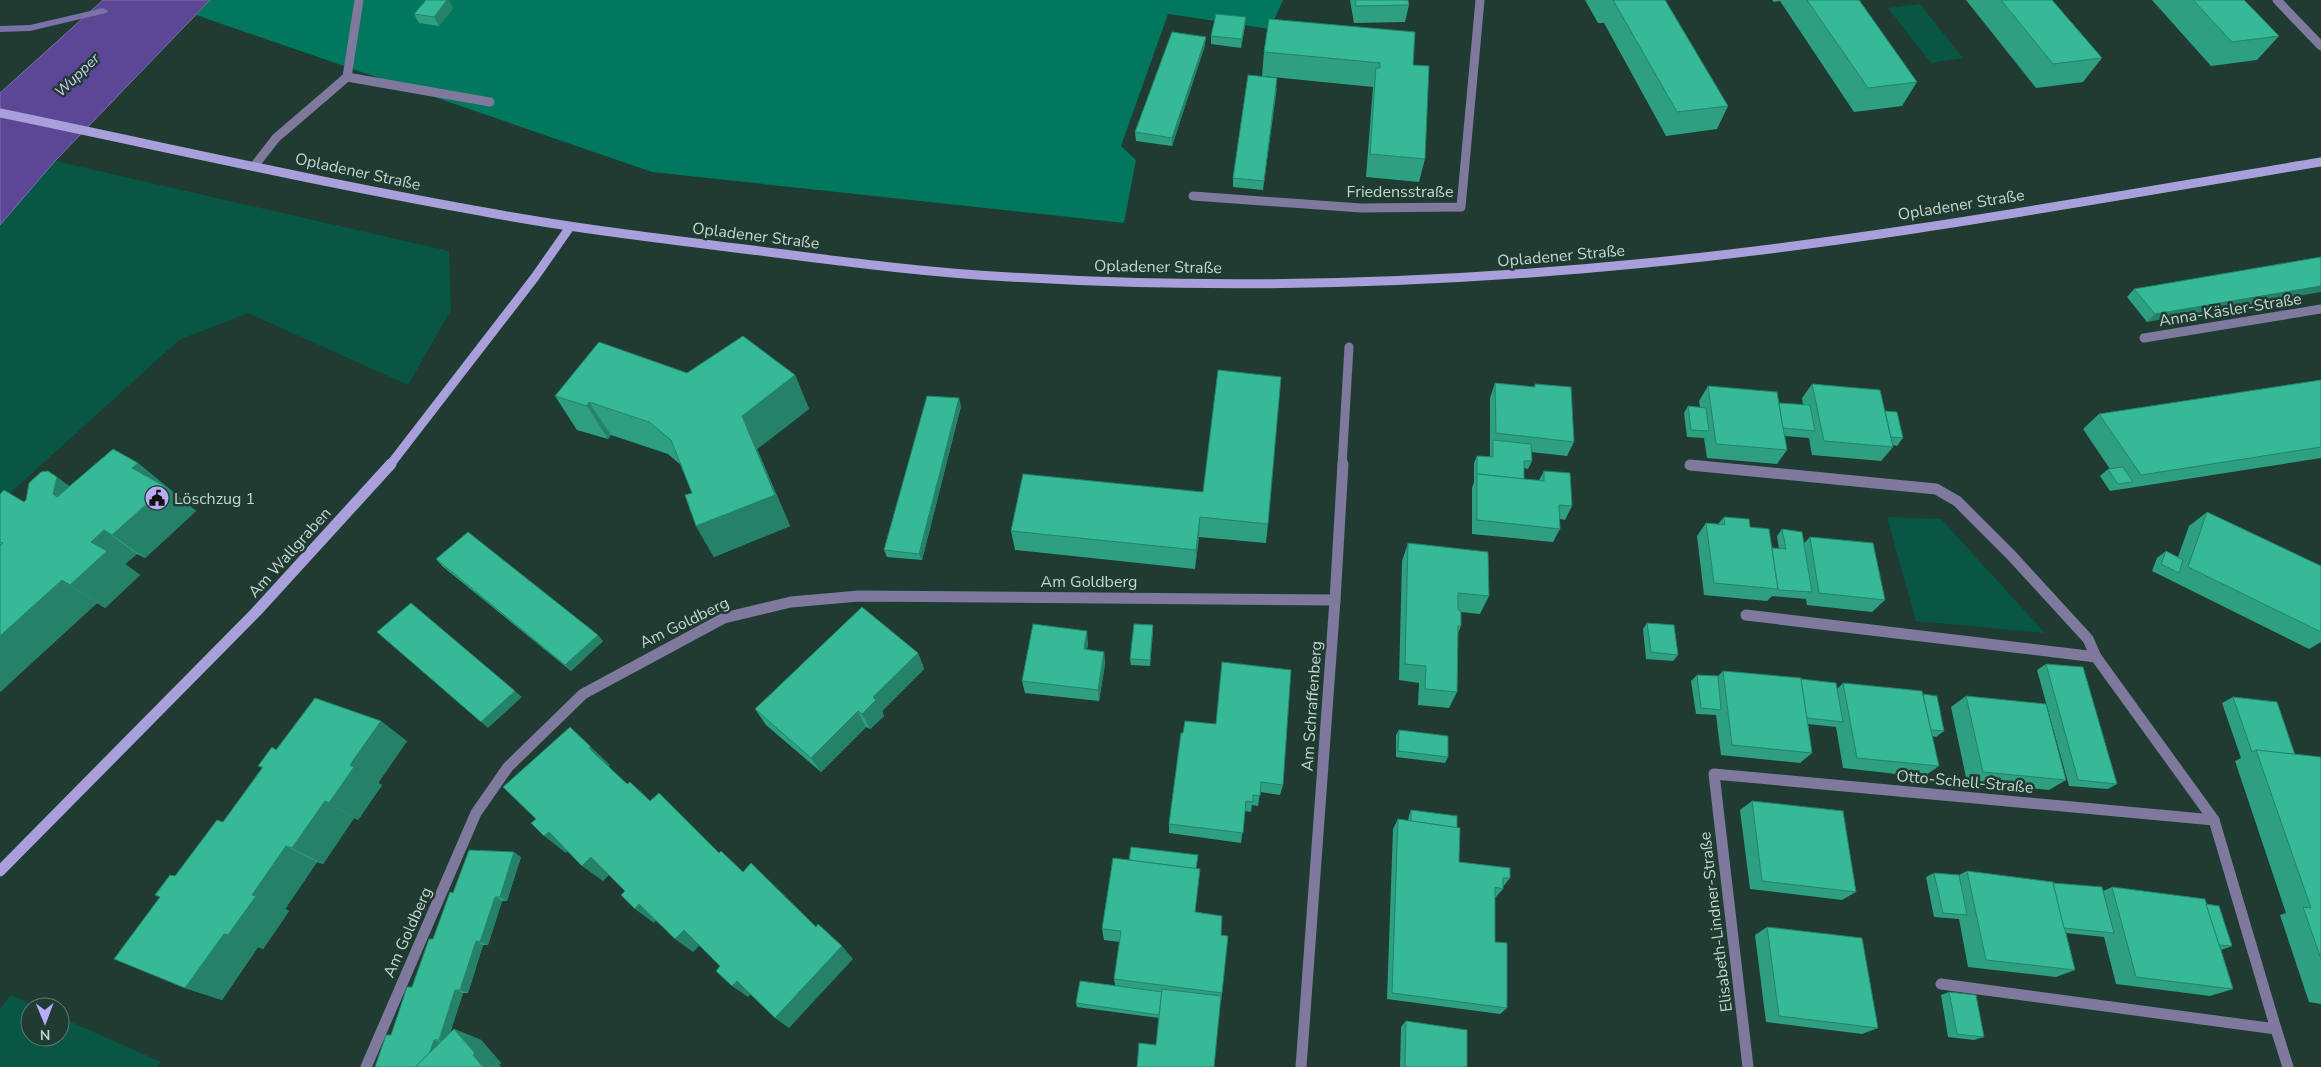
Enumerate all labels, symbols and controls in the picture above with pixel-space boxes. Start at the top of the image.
water label: Wupper [50,48,104,101]
street label: Opladener Straße [293,148,423,196]
street label: Friedensstraße [1347,181,1453,203]
street label: Opladener Straße [1896,184,2026,226]
street label: Opladener Straße [691,217,821,255]
street label: Opladener Straße [1496,239,1626,273]
street label: Opladener Straße [1094,255,1222,279]
street label: Anna-Käsler-Straße [2157,288,2303,332]
public building icon: Löschzug 1 [144,485,170,511]
place label: Löschzug 1 [174,488,255,510]
street label: Am Wallgraben [243,503,336,603]
street label: Am Goldberg [1041,571,1137,593]
street label: Am Goldberg [636,592,733,654]
street label: Am Schraffenberg [1296,640,1328,772]
street label: Otto-Schell-Straße [1896,765,2034,799]
street label: Elisabeth-Lindner-Straße [1694,831,1738,1013]
street label: Am Goldberg [378,884,438,981]
north arrow [20,997,70,1047]
text: N [40,1025,51,1044]

